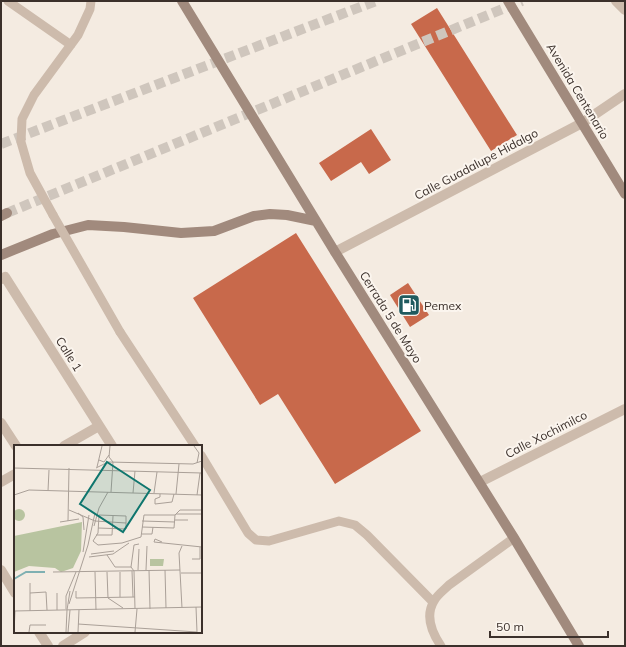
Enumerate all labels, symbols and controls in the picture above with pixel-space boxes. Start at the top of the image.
street label: Avenida Centenario [543,40,613,142]
street label: Calle Guadalupe Hidalgo [412,125,541,203]
street label: Cerrada 5 de Mayo [357,268,425,366]
fuel station icon: Pemex [396,292,422,318]
place label: Pemex [424,298,462,313]
street label: Calle 1 [53,334,85,374]
street label: Calle Xochimilco [503,407,590,461]
inset map [14,445,202,633]
scale bar [490,613,608,639]
text: 50 m [496,619,524,634]

